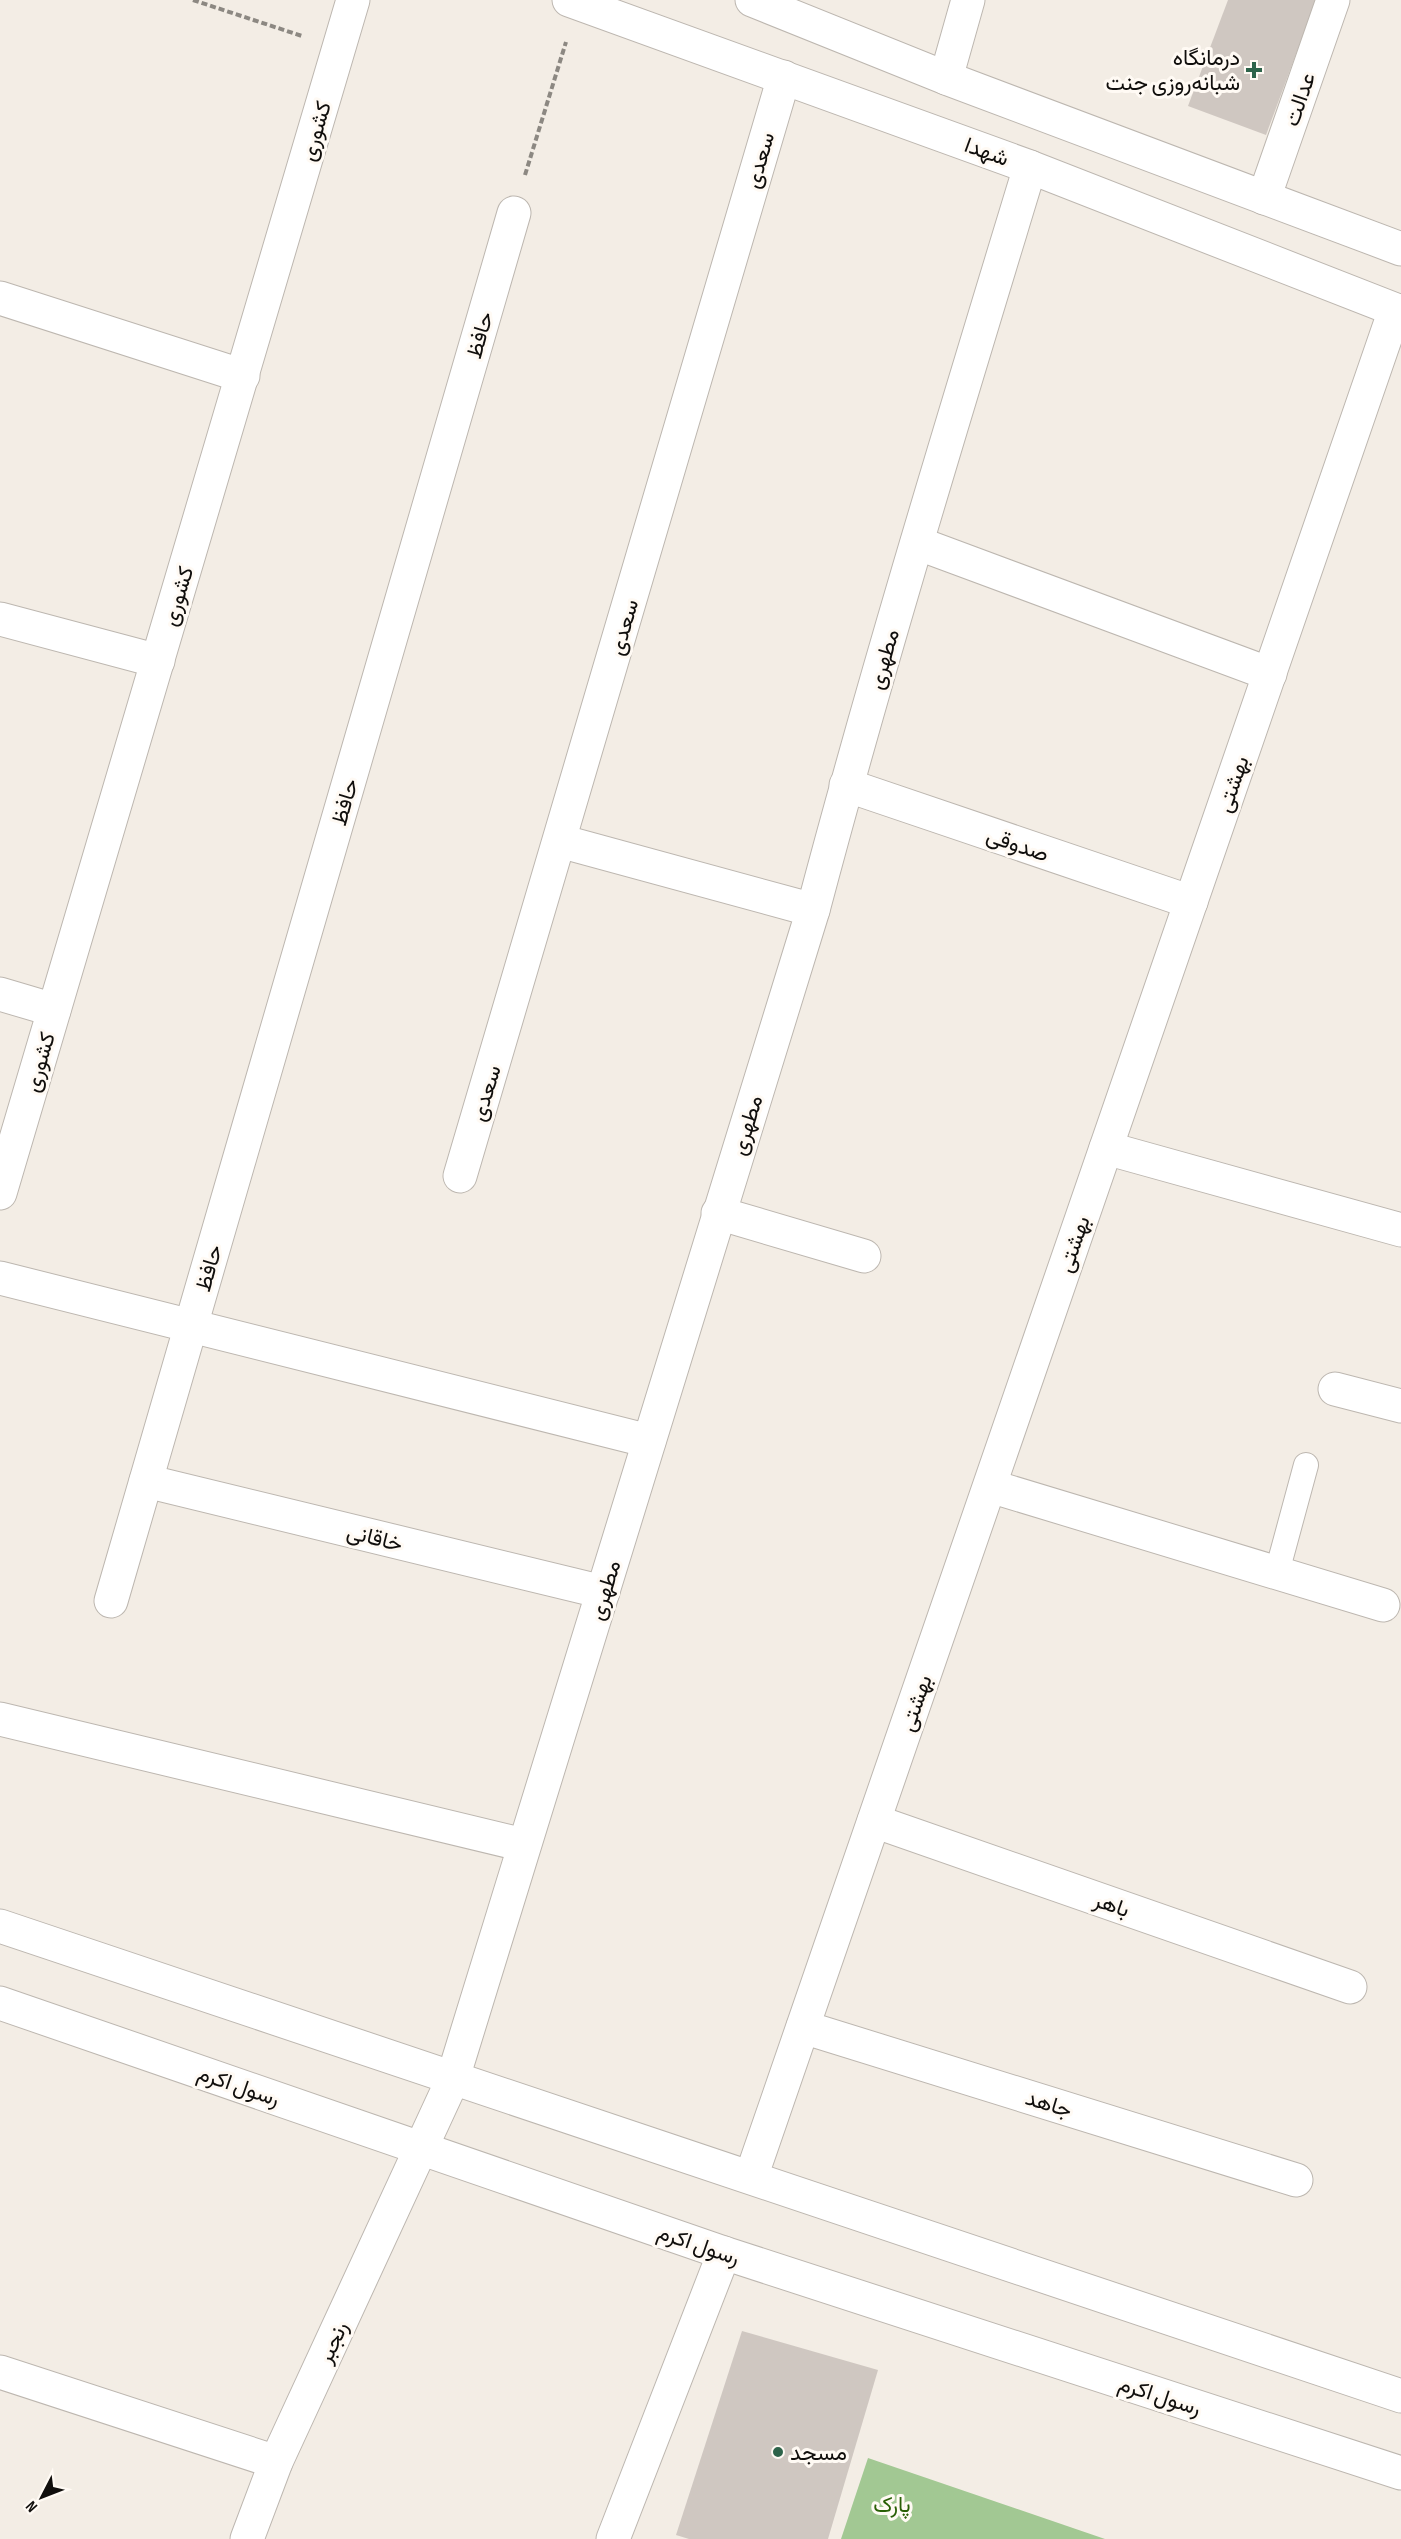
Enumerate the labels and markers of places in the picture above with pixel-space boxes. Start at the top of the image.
place label: درمانگاه شبانه‌روزی جنت [1105,45,1240,97]
marker: درمانگاه شبانه‌روزی جنت [1245,61,1263,79]
place label: مسجد [790,2440,847,2467]
marker: مسجد [771,2445,785,2459]

